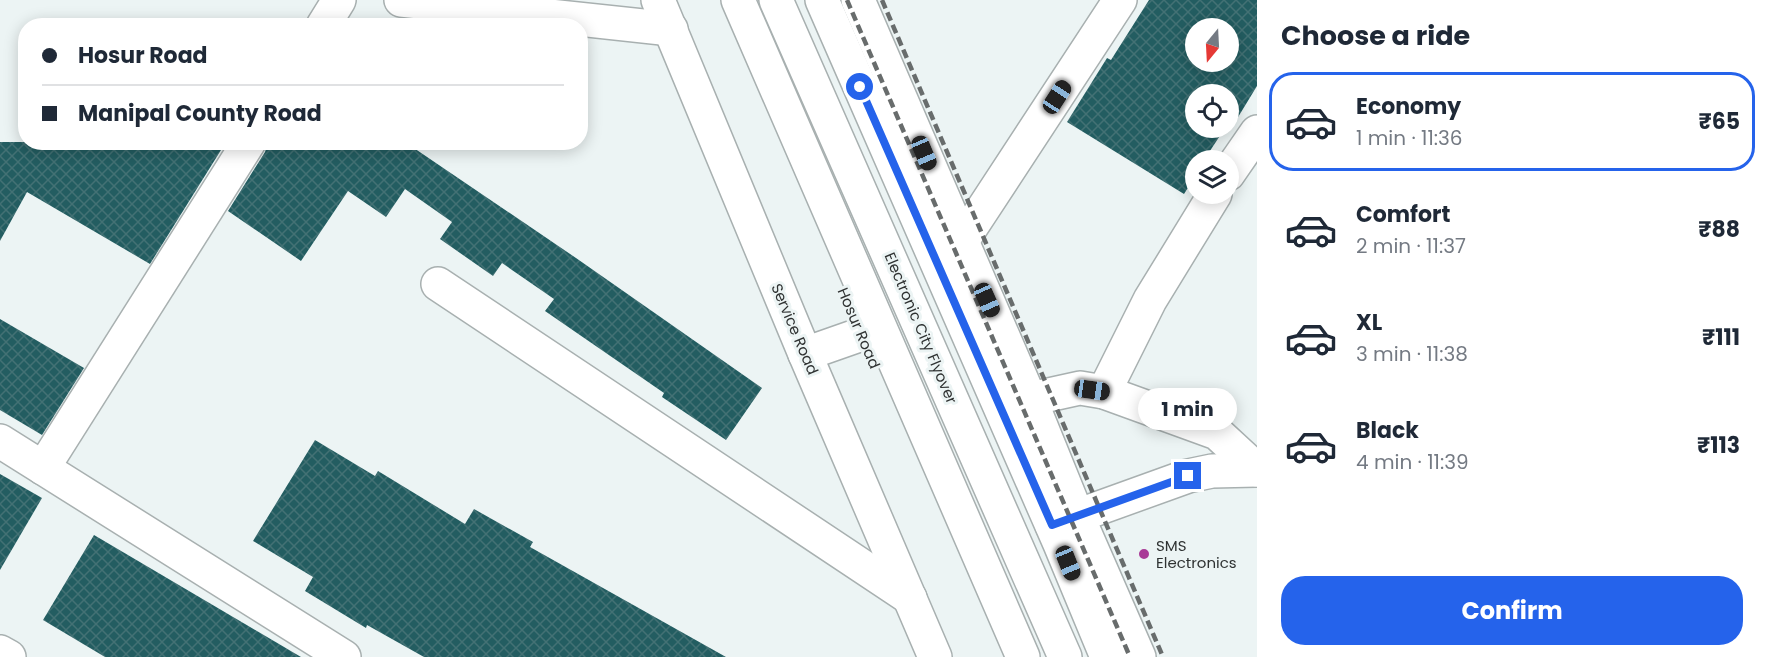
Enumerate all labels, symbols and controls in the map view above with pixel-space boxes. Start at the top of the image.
text: Choose a ride [1281,17,1470,54]
north arrow [1185,18,1239,72]
map controls [1185,18,1239,204]
text: Hosur Road [78,40,208,71]
route start [846,73,873,100]
car [1040,77,1074,117]
button: locate [1185,84,1239,138]
text: Economy [1356,91,1461,122]
icon: car [1284,95,1338,149]
text: Manipal County Road [78,98,322,129]
text: ₹65 [1699,106,1740,137]
text: 1 min · 11:36 [1356,124,1463,152]
car [909,133,939,173]
button: layers [1185,150,1239,204]
text: Comfort [1356,199,1450,230]
icon: car [1284,203,1338,257]
text: ₹88 [1698,214,1740,245]
text: 2 min · 11:37 [1356,232,1466,260]
street label: Electronic City Flyover [880,249,963,407]
street label: Service Road [766,280,824,378]
car [971,280,1003,320]
street label: Hosur Road [833,284,885,372]
text: XL [1356,307,1382,338]
icon: car [1284,311,1338,365]
text: ₹111 [1702,322,1740,353]
text: 3 min · 11:38 [1356,340,1468,368]
car [1073,379,1111,401]
callout: 1 min [1138,389,1238,431]
text: 1 min [1161,395,1214,423]
text: Black [1356,415,1419,446]
icon: car [1284,419,1338,473]
text: ₹113 [1697,430,1740,461]
text: 4 min · 11:39 [1356,448,1469,476]
route end [1174,462,1201,489]
place label: SMS Electronics [1156,535,1237,573]
car [1053,543,1083,583]
marker: SMS Electronics [1137,547,1151,561]
button: Confirm [1281,576,1743,645]

